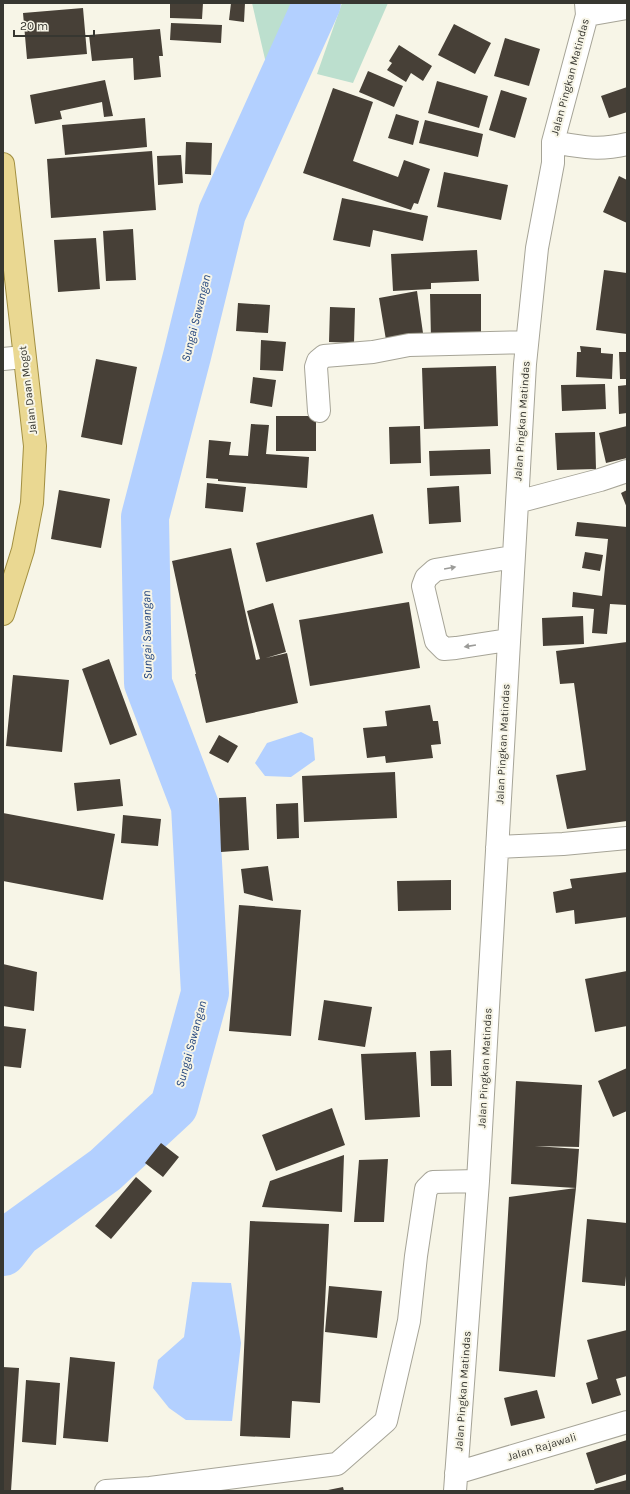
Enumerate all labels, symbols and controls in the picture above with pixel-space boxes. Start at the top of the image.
scale bar [14,12,94,38]
street label: Jalan Pingkan Matindas [548,17,592,137]
text: 20 m [20,19,48,33]
water label: Sungai Sawangan [178,273,214,363]
street label: Jalan Daan Mogot [16,345,40,435]
street label: Jalan Pingkan Matindas [511,360,533,482]
one-way arrow [444,564,456,570]
water label: Sungai Sawangan [139,590,155,680]
one-way arrow [464,643,476,649]
street label: Jalan Pingkan Matindas [493,683,513,804]
water label: Sungai Sawangan [173,999,209,1089]
street label: Jalan Pingkan Matindas [475,1007,495,1128]
street label: Jalan Pingkan Matindas [452,1330,474,1452]
street label: Jalan Rajawali [506,1430,578,1464]

